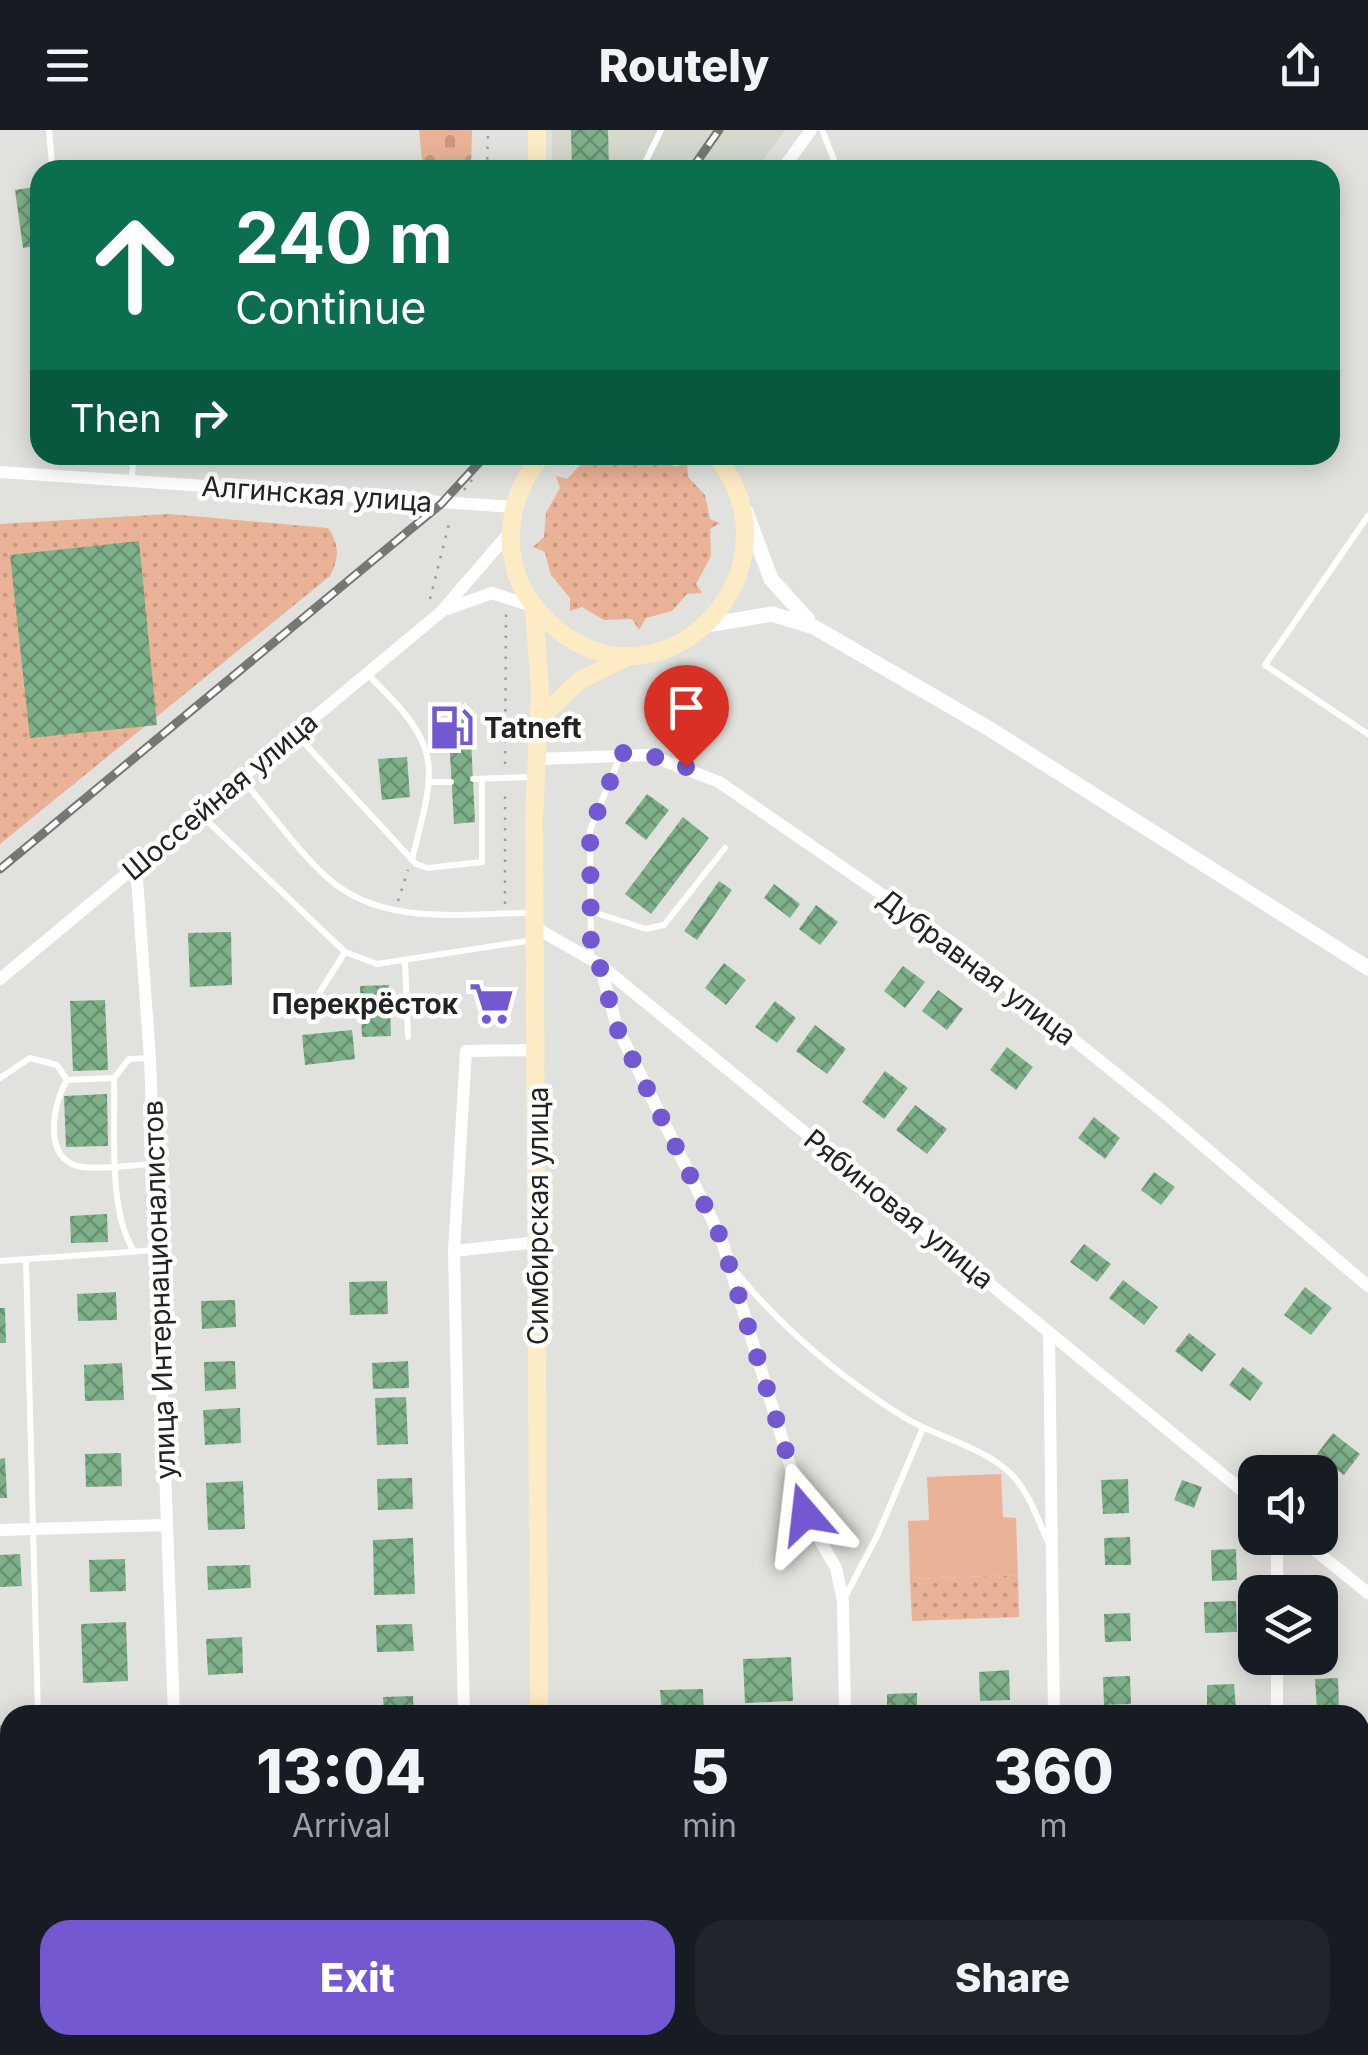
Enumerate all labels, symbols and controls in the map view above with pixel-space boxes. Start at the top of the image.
icon: menu [40,38,95,93]
text: Routely [599,38,769,93]
icon: share [1273,38,1328,93]
text: 240 m [235,195,453,280]
icon: ahead [70,200,200,330]
text: Continue [235,280,427,335]
icon: right [182,390,237,445]
text: Then [70,395,162,441]
street label: Алгинская улица [201,469,433,519]
pin [644,665,729,768]
icon: arrive [659,680,714,735]
fuel station icon: Tatneft [427,704,475,752]
street label: Шоссейная улица [116,705,324,887]
place label: Tatneft [484,711,582,745]
street label: Дубравная улица [871,881,1083,1053]
supermarket icon: Перекрёсток [467,980,515,1028]
place label: Перекрёсток [272,987,459,1021]
street label: Симбирская улица [521,1087,555,1345]
street label: улица Интернационалистов [135,1100,183,1480]
street label: Рябиновая улица [797,1122,1001,1296]
map controls [1238,1455,1338,1675]
button: sound [1238,1455,1338,1555]
position arrow [753,1462,857,1566]
button: layers [1238,1575,1338,1675]
text: 13:04 [256,1735,426,1807]
text: 5 [690,1735,729,1807]
text: 360 [993,1735,1114,1807]
text: Arrival [292,1806,390,1845]
text: min [682,1806,737,1845]
text: m [1039,1806,1068,1845]
button: Exit [40,1920,675,2035]
button: Share [695,1920,1330,2035]

